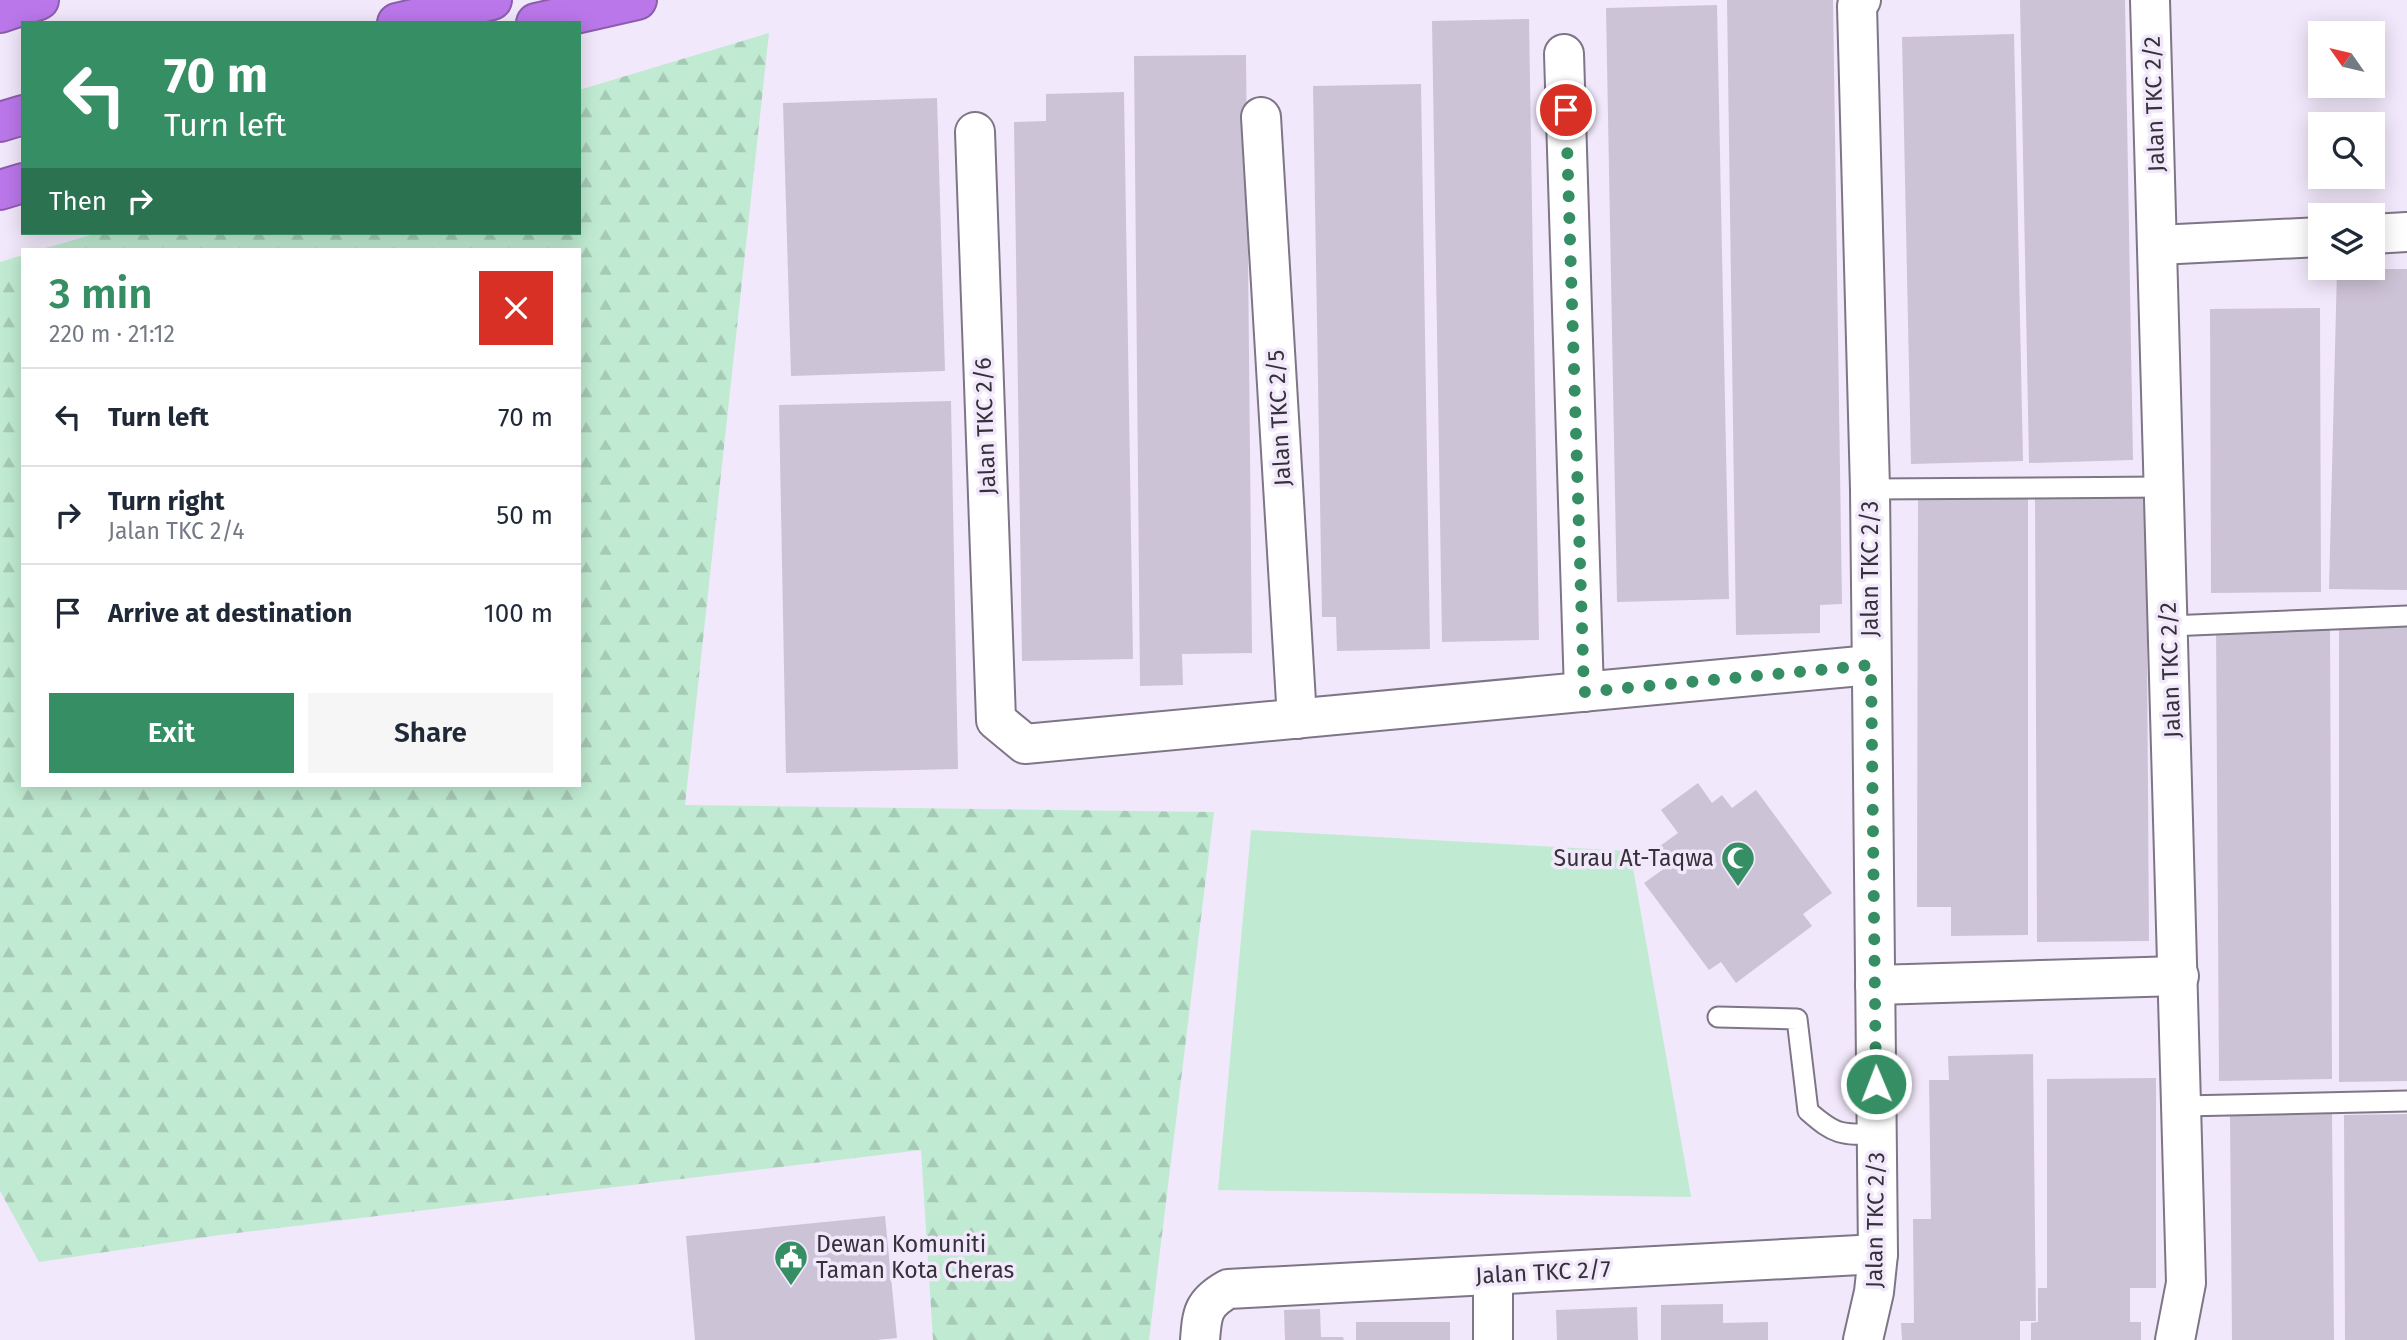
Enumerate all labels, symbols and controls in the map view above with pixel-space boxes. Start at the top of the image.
north arrow [2308,21,2385,98]
map controls [2308,21,2385,280]
street label: Jalan TKC 2/2 [2138,36,2170,172]
text: 70 m [164,46,268,105]
icon: left [49,49,140,140]
pin [1536,80,1596,140]
icon: arrive [1547,91,1585,129]
text: Turn left [164,106,286,144]
button: search [2308,112,2385,189]
icon: right [121,182,159,220]
text: Then [49,186,107,217]
button: layers [2308,203,2385,280]
text: 3 min [49,269,153,319]
button: close [479,271,553,345]
text: 220 m · 21:12 [49,320,175,348]
street label: Jalan TKC 2/5 [1261,349,1297,487]
street label: Jalan TKC 2/6 [969,357,1001,495]
icon: left [49,398,87,436]
text: Turn left [108,402,209,433]
text: 70 m [498,402,553,433]
text: Turn right [108,486,225,517]
icon: right [49,496,87,534]
text: 50 m [496,500,553,531]
street label: Jalan TKC 2/3 [1856,501,1884,637]
text: Jalan TKC 2/4 [108,517,245,545]
icon: arrive [49,594,87,632]
text: Arrive at destination [108,598,352,629]
text: 100 m [484,598,553,629]
street label: Jalan TKC 2/2 [2154,602,2186,738]
button: Exit [49,693,294,773]
button: Share [308,693,553,773]
mosque icon: Surau At-Taqwa [1719,839,1757,888]
place label: Surau At-Taqwa [1554,844,1714,872]
position arrow [1839,1047,1913,1121]
street label: Jalan TKC 2/3 [1860,1152,1890,1288]
place label: Dewan Komuniti Taman Kota Cheras [816,1230,1014,1284]
public building icon: Dewan Komuniti Taman Kota Cheras [772,1238,810,1287]
street label: Jalan TKC 2/7 [1475,1254,1611,1290]

